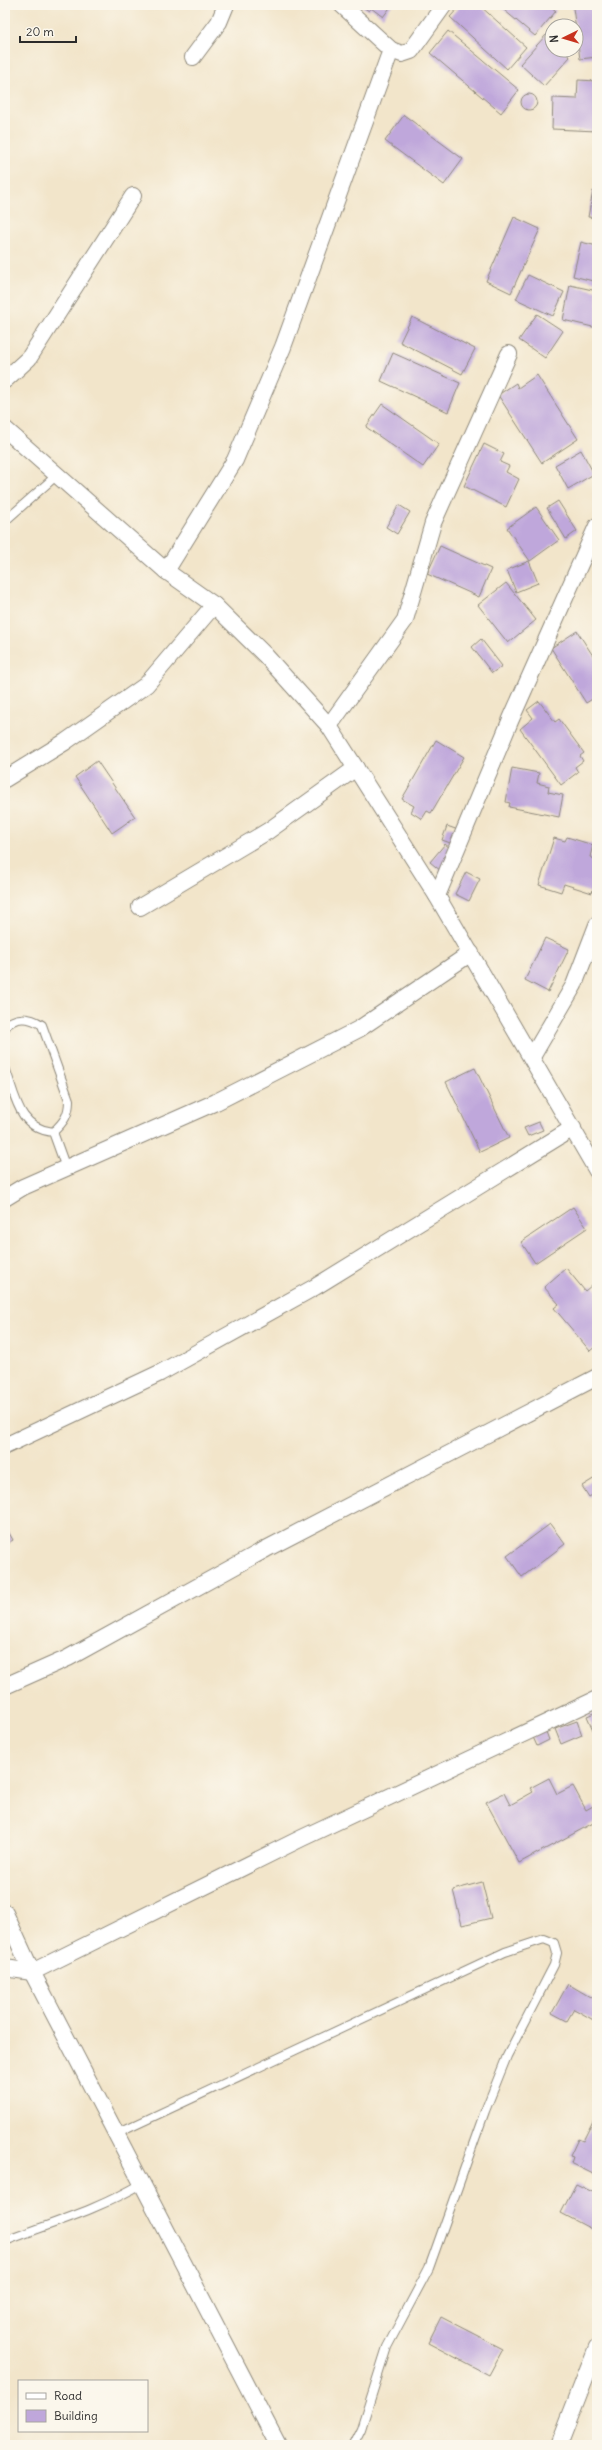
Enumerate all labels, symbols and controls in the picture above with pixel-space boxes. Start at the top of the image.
scale bar [20,18,76,44]
north arrow [544,18,584,58]
text: 20 m [26,24,54,39]
text: N [547,34,561,43]
legend [18,2380,148,2432]
text: Road [54,2388,82,2403]
text: Building [54,2408,98,2423]

